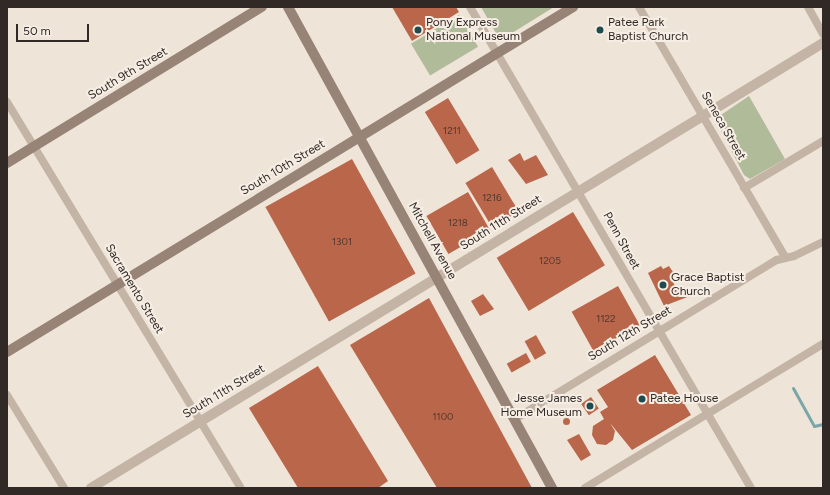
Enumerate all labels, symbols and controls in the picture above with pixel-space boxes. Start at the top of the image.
scale bar [18,16,91,42]
place label: Pony Express National Museum [426,16,520,44]
place label: Patee Park Baptist Church [608,16,688,44]
text: 50 m [23,24,51,38]
marker: Pony Express National Museum [413,25,423,35]
marker: Patee Park Baptist Church [595,25,605,35]
street label: South 9th Street [86,45,170,103]
street label: Seneca Street [698,89,748,163]
house number: 1211 [443,125,461,137]
street label: South 10th Street [238,137,328,199]
street label: South 11th Street [458,192,544,254]
house number: 1216 [482,192,502,204]
street label: Mitchell Avenue [405,200,459,282]
street label: Penn Street [599,210,643,272]
house number: 1218 [448,217,468,229]
house number: 1301 [332,236,352,248]
street label: Sacramento Street [102,242,166,336]
house number: 1205 [539,255,561,267]
place label: Grace Baptist Church [671,271,744,299]
marker: Grace Baptist Church [658,280,668,290]
street label: South 12th Street [586,303,674,365]
house number: 1122 [596,313,616,325]
street label: South 11th Street [180,362,268,422]
place label: Jesse James Home Museum [500,392,582,420]
place label: Patee House [650,392,718,406]
marker: Patee House [637,394,647,404]
marker: Jesse James Home Museum [585,401,595,411]
house number: 1100 [432,411,454,423]

